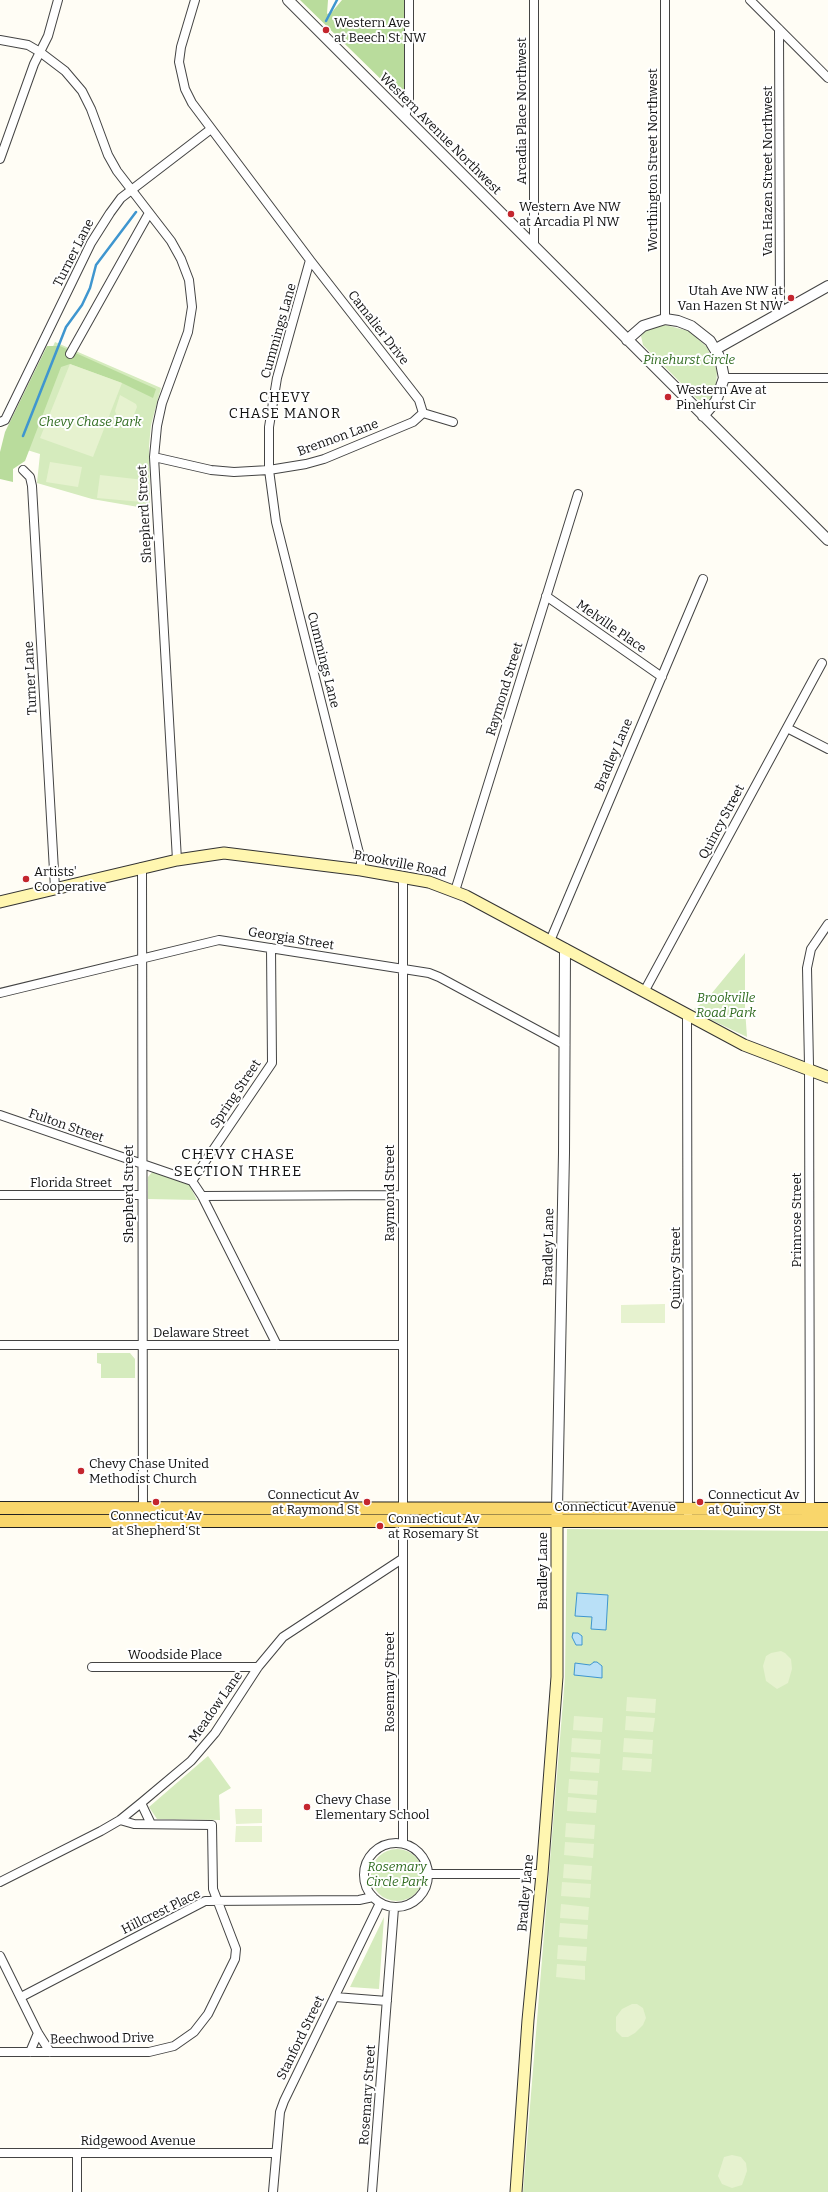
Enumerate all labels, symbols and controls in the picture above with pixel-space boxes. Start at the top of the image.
place label: Western Ave at Beech St NW [334,15,426,46]
marker: Western Ave at Beech St NW [321,25,331,35]
street label: Arcadia Place Northwest [514,37,530,185]
street label: Worthington Street Northwest [645,68,661,252]
street label: Western Avenue Northwest [376,70,504,198]
street label: Van Hazen Street Northwest [760,86,776,256]
place label: Western Ave NW at Arcadia Pl NW [519,199,621,230]
marker: Western Ave NW at Arcadia Pl NW [506,209,516,219]
street label: Turner Lane [50,216,98,290]
street label: Cummings Lane [258,282,300,380]
place label: Utah Ave NW at Van Hazen St NW [677,283,783,314]
street label: Camalier Drive [344,288,412,368]
marker: Utah Ave NW at Van Hazen St NW [786,293,796,303]
park label: Pinehurst Circle [643,352,735,368]
place label: Western Ave at Pinehurst Cir [676,382,766,413]
district label: CHEVY CHASE MANOR [229,390,341,422]
marker: Western Ave at Pinehurst Cir [663,392,673,402]
park label: Chevy Chase Park [38,414,142,430]
street label: Brennon Lane [295,416,381,460]
street label: Shepherd Street [135,464,155,564]
street label: Melville Place [573,597,649,657]
street label: Cummings Lane [304,610,342,710]
street label: Raymond Street [483,640,527,738]
street label: Turner Lane [21,641,41,715]
street label: Bradley Lane [592,716,636,794]
street label: Quincy Street [696,782,748,862]
street label: Brookville Road [352,847,448,881]
place label: Artists' Cooperative [34,864,106,895]
marker: Artists' Cooperative [21,874,31,884]
street label: Georgia Street [247,925,335,953]
park label: Brookville Road Park [696,990,756,1021]
street label: Spring Street [207,1057,265,1131]
street label: Fulton Street [26,1106,106,1146]
street label: Shepherd Street [121,1145,137,1243]
street label: Raymond Street [382,1145,398,1241]
district label: CHEVY CHASE SECTION THREE [174,1146,302,1181]
street label: Primrose Street [789,1172,805,1268]
street label: Florida Street [30,1175,112,1191]
street label: Bradley Lane [541,1208,557,1286]
street label: Quincy Street [668,1227,684,1309]
street label: Delaware Street [153,1325,249,1341]
place label: Chevy Chase United Methodist Church [89,1456,209,1487]
marker: Chevy Chase United Methodist Church [76,1466,86,1476]
place label: Connecticut Av at Raymond St [268,1487,359,1518]
place label: Connecticut Av at Quincy St [708,1487,799,1518]
marker: Connecticut Av at Shepherd St [151,1497,161,1507]
marker: Connecticut Av at Raymond St [362,1497,372,1507]
marker: Connecticut Av at Quincy St [695,1497,705,1507]
street label: Connecticut Avenue [554,1499,676,1515]
place label: Connecticut Av at Shepherd St [110,1508,202,1539]
place label: Connecticut Av at Rosemary St [388,1511,479,1542]
marker: Connecticut Av at Rosemary St [375,1521,385,1531]
street label: Bradley Lane [535,1532,551,1610]
street label: Rosemary Street [382,1632,398,1732]
street label: Woodside Place [128,1647,222,1663]
street label: Meadow Lane [186,1669,246,1745]
place label: Chevy Chase Elementary School [315,1792,430,1823]
marker: Chevy Chase Elementary School [302,1802,312,1812]
street label: Bradley Lane [515,1854,537,1932]
park label: Rosemary Circle Park [366,1859,428,1890]
street label: Hillcrest Place [119,1886,203,1938]
street label: Stanford Street [274,1993,328,2083]
street label: Beechwood Drive [50,2030,154,2048]
street label: Rosemary Street [357,2044,379,2146]
street label: Ridgewood Avenue [80,2133,196,2149]

